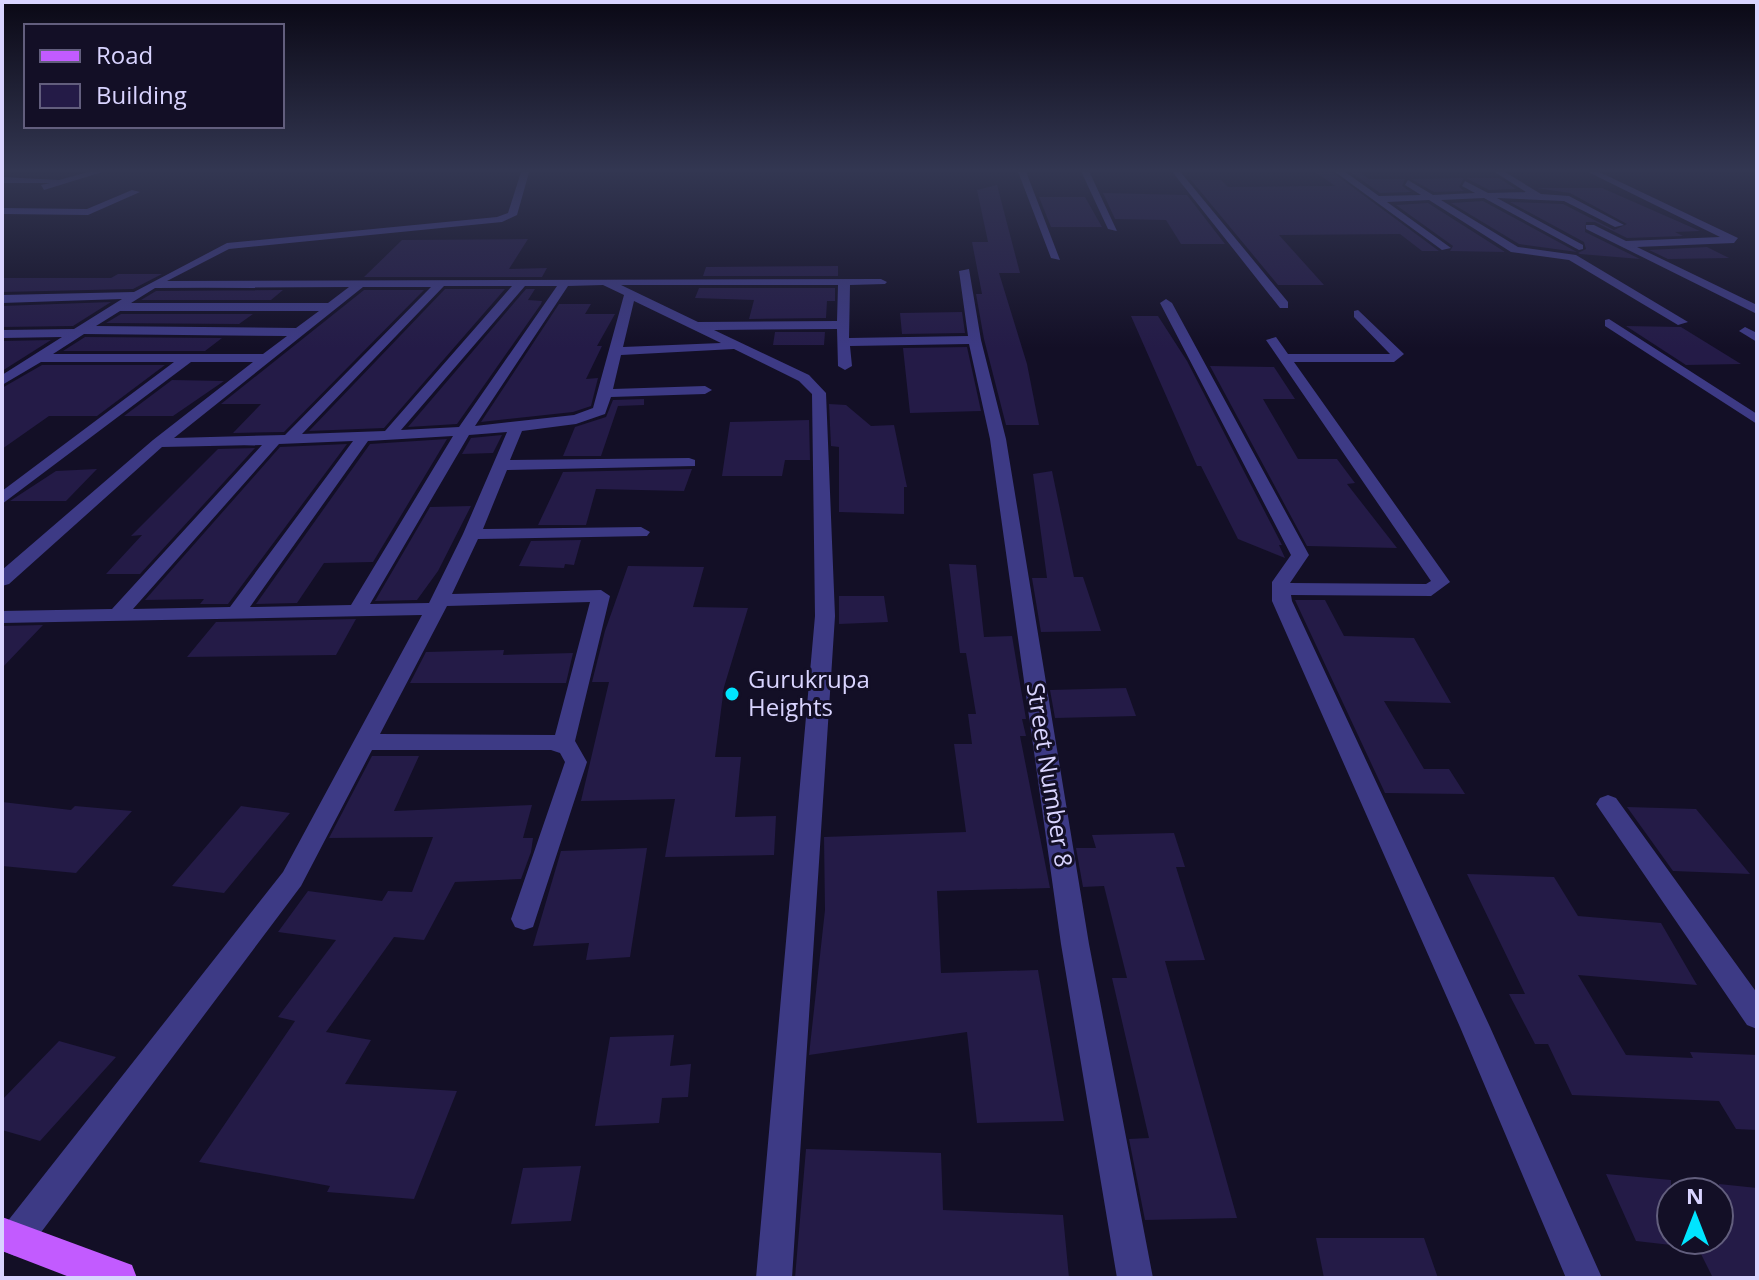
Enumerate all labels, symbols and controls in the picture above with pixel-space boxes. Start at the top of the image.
legend [24,24,284,128]
text: Road [96,38,153,71]
text: Building [96,78,187,111]
place label: Gurukrupa Heights [748,662,870,723]
street label: Street Number 8 [1020,680,1081,869]
marker: Gurukrupa Heights [723,685,741,703]
north arrow [1655,1176,1735,1256]
text: N [1686,1180,1704,1210]

